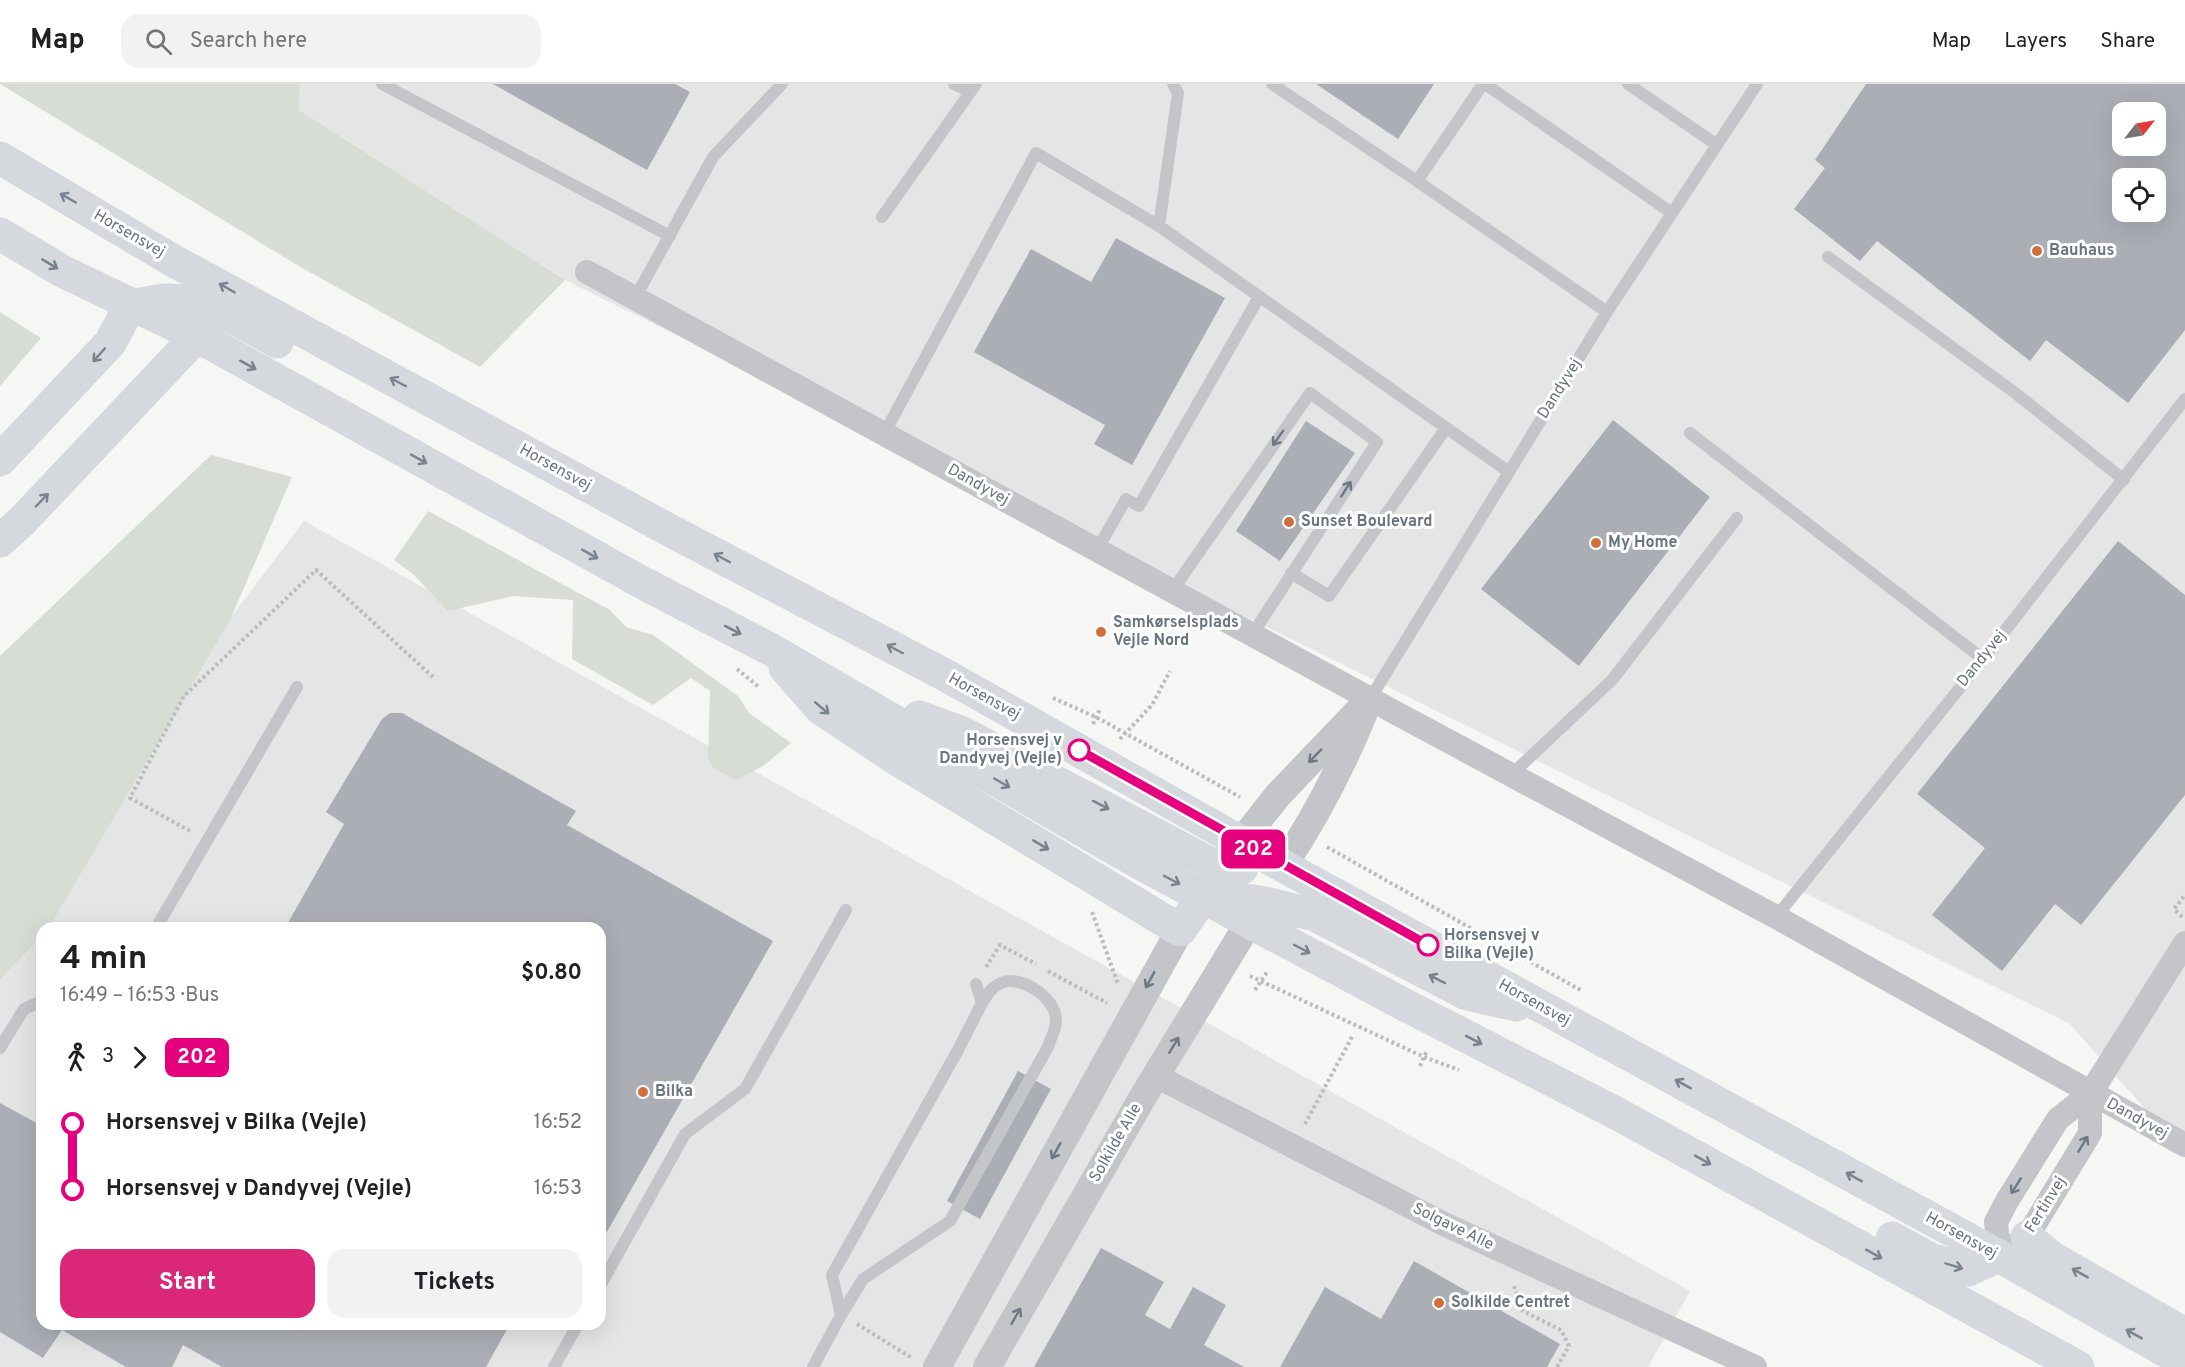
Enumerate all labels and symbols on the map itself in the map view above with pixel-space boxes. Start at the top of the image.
north arrow [2112,102,2166,156]
one-way arrow [60,192,77,204]
street label: Horsensvej [90,206,168,262]
place label: Bauhaus [2049,241,2114,261]
marker: Bauhaus [2030,244,2044,258]
one-way arrow [41,258,58,270]
one-way arrow [219,282,236,294]
one-way arrow [92,347,106,362]
street label: Dandyvej [1534,355,1586,423]
one-way arrow [239,360,257,371]
one-way arrow [390,376,407,388]
one-way arrow [1272,430,1284,446]
street label: Horsensvej [515,440,595,496]
one-way arrow [410,453,427,465]
street label: Dandyvej [944,460,1012,510]
one-way arrow [1340,481,1352,498]
one-way arrow [35,493,50,508]
place label: Sunset Boulevard [1301,512,1433,532]
marker: Sunset Boulevard [1282,515,1296,529]
place label: My Home [1608,533,1678,553]
marker: My Home [1589,536,1603,550]
one-way arrow [580,549,598,560]
one-way arrow [714,552,732,563]
place label: Samkørselsplads Vejle Nord [1113,613,1239,651]
one-way arrow [723,625,741,636]
marker: Samkørselsplads Vejle Nord [1094,625,1108,639]
street label: Dandyvej [1953,627,2011,691]
one-way arrow [887,643,904,655]
street label: Horsensvej [944,669,1024,725]
one-way arrow [814,702,830,715]
place label: Horsensvej v Dandyvej (Vejle) [939,731,1062,769]
marker: Horsensvej v Dandyvej (Vejle) [1068,739,1090,761]
one-way arrow [1308,749,1322,764]
one-way arrow [993,778,1010,790]
one-way arrow [1091,799,1109,811]
line badge: 202 [1218,830,1288,868]
one-way arrow [1032,840,1049,852]
one-way arrow [1162,874,1180,886]
place label: Horsensvej v Bilka (Vejle) [1444,926,1540,964]
marker: Horsensvej v Bilka (Vejle) [1417,934,1439,956]
one-way arrow [1293,943,1310,955]
one-way arrow [1144,971,1156,988]
one-way arrow [1429,972,1447,984]
street label: Horsensvej [1494,975,1574,1031]
one-way arrow [1465,1035,1483,1047]
one-way arrow [1169,1037,1181,1054]
one-way arrow [1674,1078,1692,1089]
place label: Bilka [655,1082,693,1102]
marker: Bilka [636,1085,650,1099]
street label: Dandyvej [2103,1094,2171,1144]
street label: Solkilde Alle [1085,1100,1147,1186]
one-way arrow [2077,1136,2089,1153]
one-way arrow [1050,1141,1061,1159]
one-way arrow [1693,1155,1711,1166]
one-way arrow [1846,1171,1863,1183]
street label: Fertinvej [2021,1173,2071,1237]
one-way arrow [2010,1177,2022,1194]
street label: Solgave Alle [1409,1199,1497,1255]
street label: Horsensvej [1921,1208,2001,1264]
one-way arrow [1864,1249,1882,1260]
one-way arrow [1944,1261,1963,1272]
one-way arrow [2072,1267,2089,1279]
place label: Solkilde Centret [1451,1293,1570,1313]
marker: Solkilde Centret [1432,1296,1446,1310]
one-way arrow [1010,1308,1022,1325]
one-way arrow [2126,1328,2143,1340]

